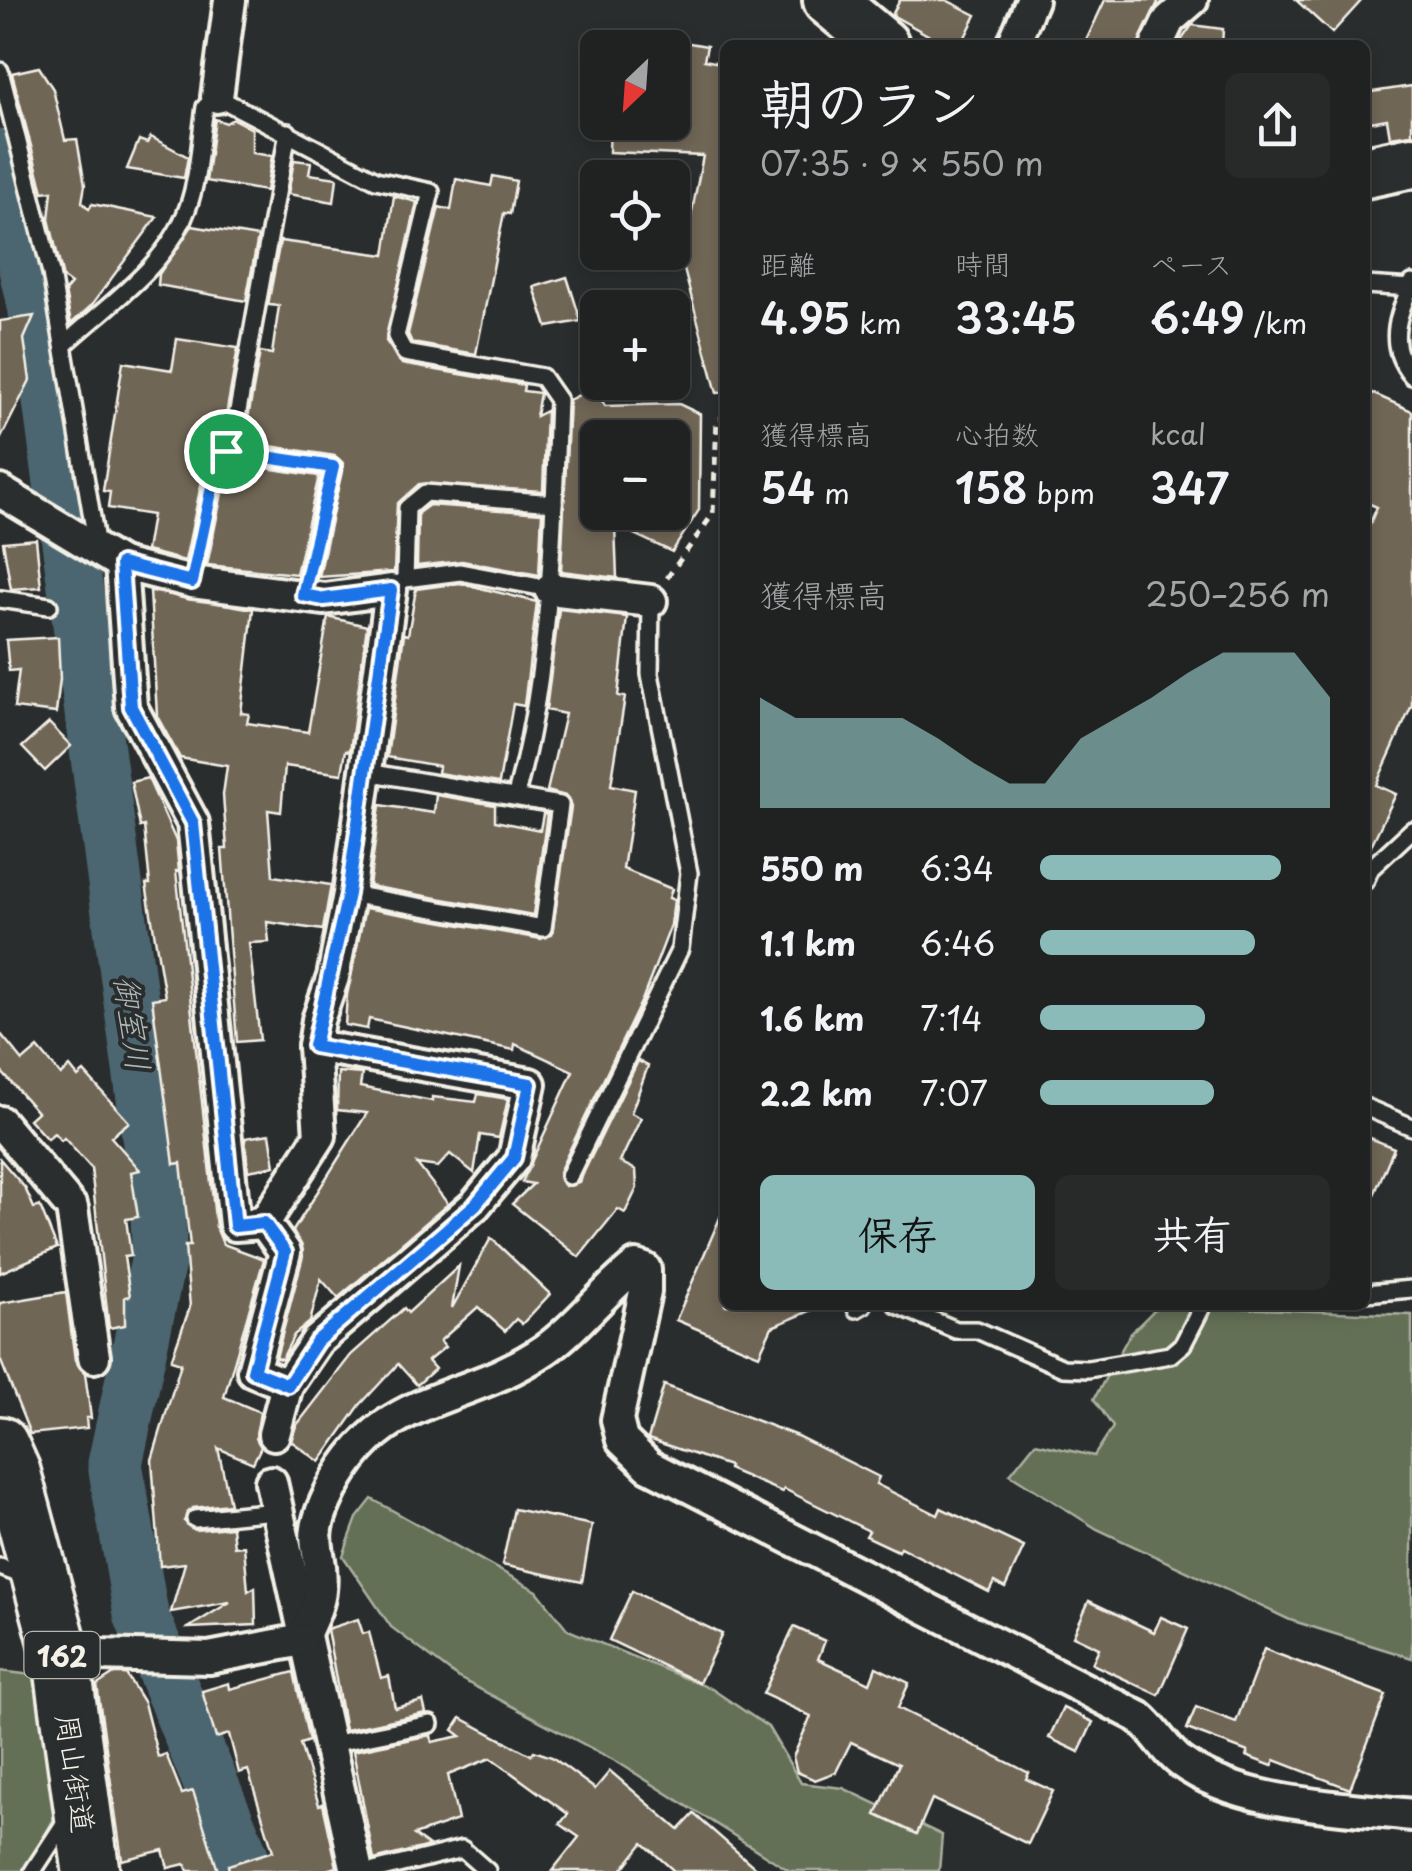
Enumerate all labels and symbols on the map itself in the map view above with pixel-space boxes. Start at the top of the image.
north arrow [580,30,690,140]
pin [184,409,269,494]
water label: 御室川 [104,972,164,1074]
road number: 162 [24,1632,100,1678]
street label: 周山街道 [46,1710,108,1836]

